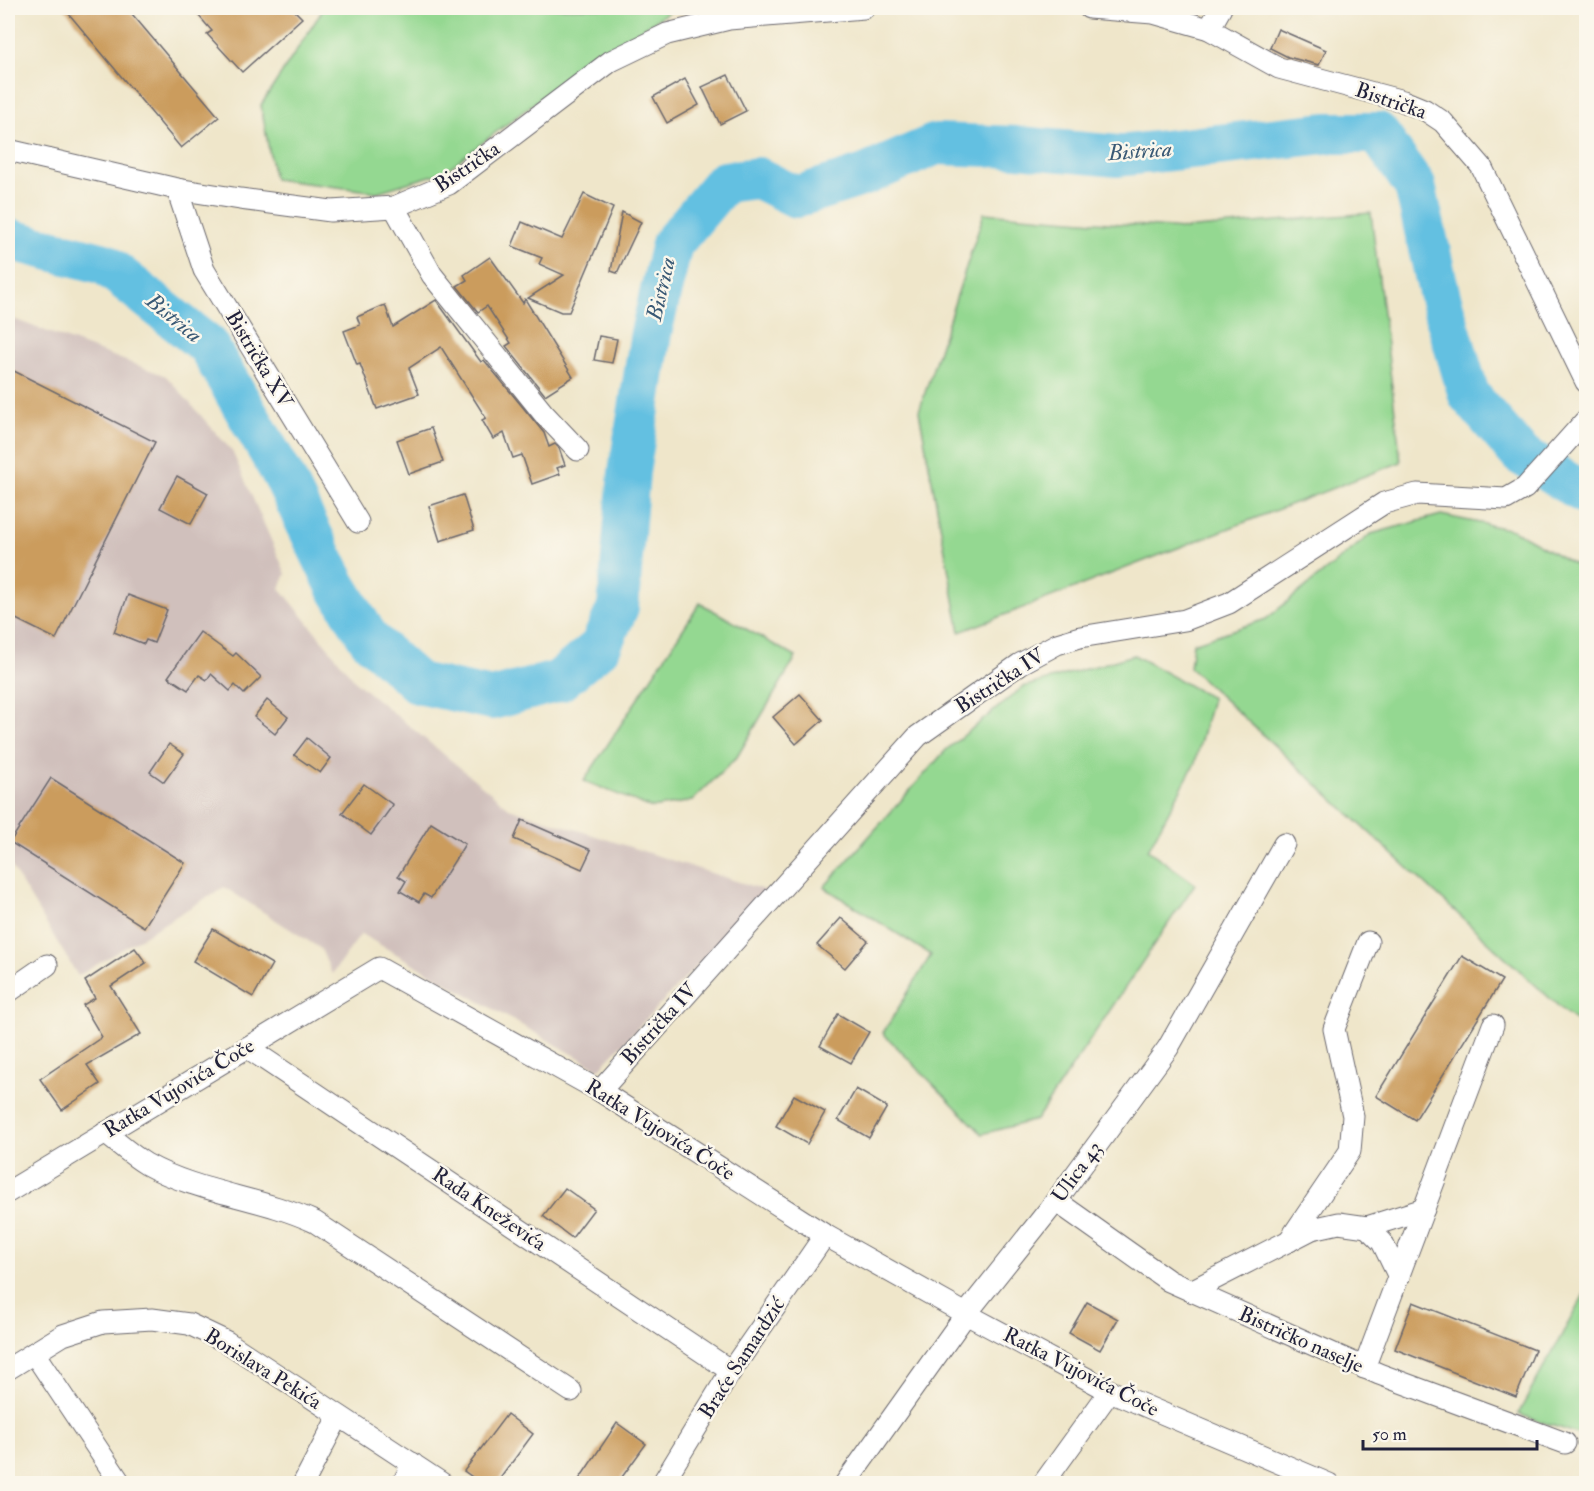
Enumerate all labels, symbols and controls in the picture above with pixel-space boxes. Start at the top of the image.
street label: Bistrička [1352,76,1431,126]
street label: Bistrička [429,135,505,199]
water label: Bistrica [1106,135,1173,167]
water label: Bistrica [640,255,682,324]
water label: Bistrica [140,286,208,349]
street label: Bistrička XV [219,305,299,414]
street label: Bistrička IV [950,641,1051,720]
street label: Bistrička IV [615,976,704,1071]
street label: Ratka Vujovića Čoče [99,1032,260,1144]
street label: Ratka Vujovića Čoče [580,1073,740,1187]
street label: Ulica 43 [1046,1136,1108,1208]
street label: Rada Kneževića [427,1161,552,1257]
street label: Braće Samardzić [693,1292,792,1424]
street label: Bistričko naselje [1234,1300,1368,1380]
street label: Ratka Vujovića Čoče [999,1321,1164,1423]
street label: Borislava Pekića [199,1322,327,1416]
scale bar [1363,1413,1537,1451]
text: 50 m [1372,1423,1407,1446]

